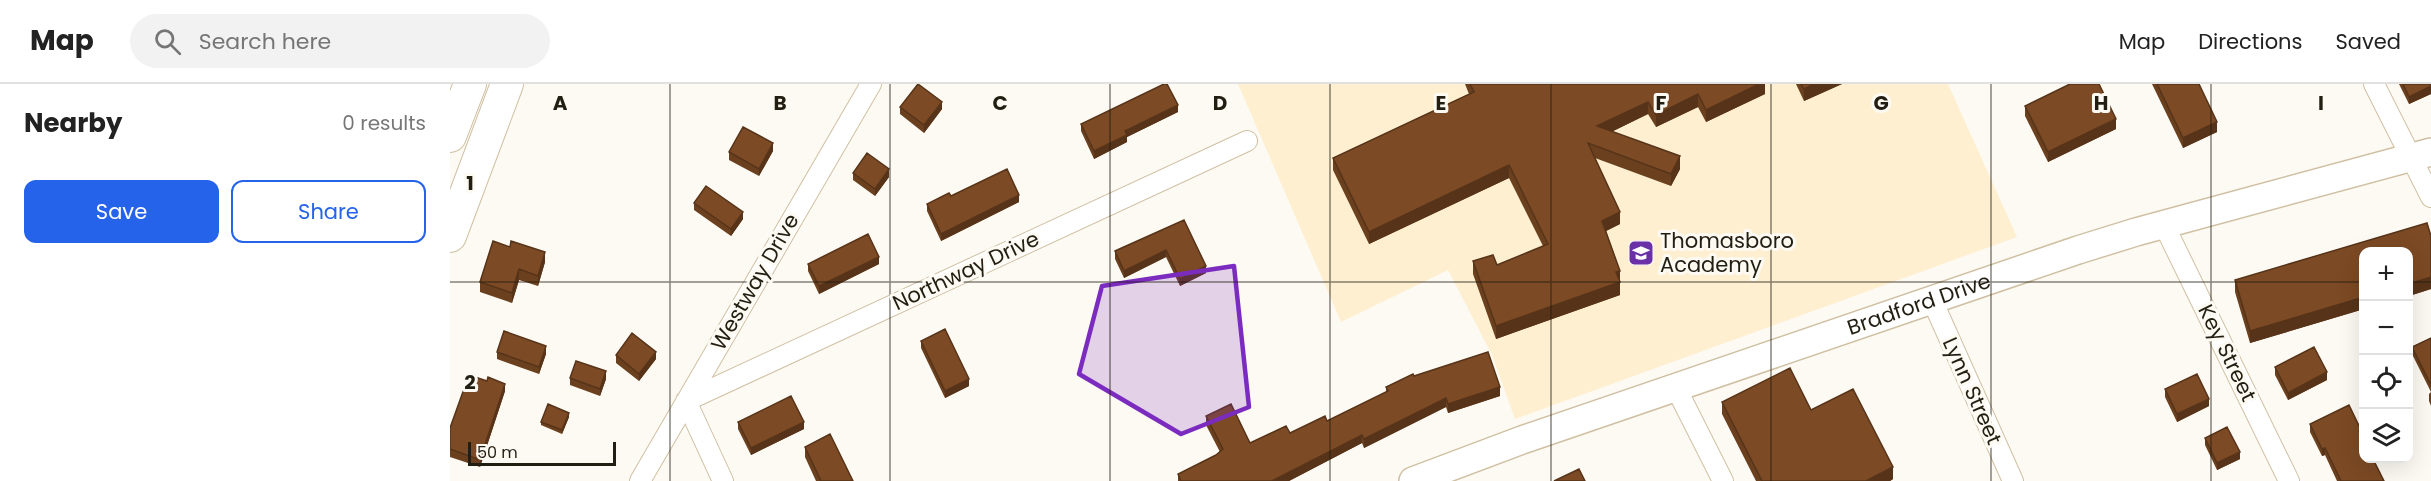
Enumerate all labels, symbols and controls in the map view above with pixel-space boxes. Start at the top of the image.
search box [130,14,550,68]
text: Map [30,21,94,60]
icon: search [151,25,184,58]
text: Search here [199,26,331,57]
text: Map [2119,27,2165,56]
text: Directions [2198,27,2302,56]
text: Saved [2335,27,2401,56]
text: A [553,89,568,117]
text: B [773,89,787,117]
text: C [992,89,1008,117]
text: D [1213,89,1227,117]
text: E [1436,89,1446,117]
text: F [1656,89,1667,117]
text: G [1873,89,1889,117]
text: H [2094,89,2108,117]
text: I [2318,89,2324,117]
text: Nearby [24,105,122,141]
text: 0 results [342,109,426,137]
text: 1 [466,169,474,197]
button: Save [24,180,219,243]
button: Share [231,180,426,243]
street label: Westway Drive [704,208,806,356]
street label: Northway Drive [888,224,1044,317]
place label: Thomasboro Academy [1660,226,1794,279]
school or university icon: Thomasboro Academy [1626,238,1656,268]
map controls [2359,247,2413,463]
button: + [2359,247,2413,301]
street label: Bradford Drive [1843,266,1994,342]
street label: Key Street [2192,299,2263,406]
button: − [2359,301,2413,355]
street label: Lynn Street [1936,332,2009,449]
button: locate [2359,355,2413,409]
text: 2 [464,368,476,396]
button: layers [2359,409,2413,463]
scale bar [468,439,616,466]
text: 50 m [477,441,518,464]

